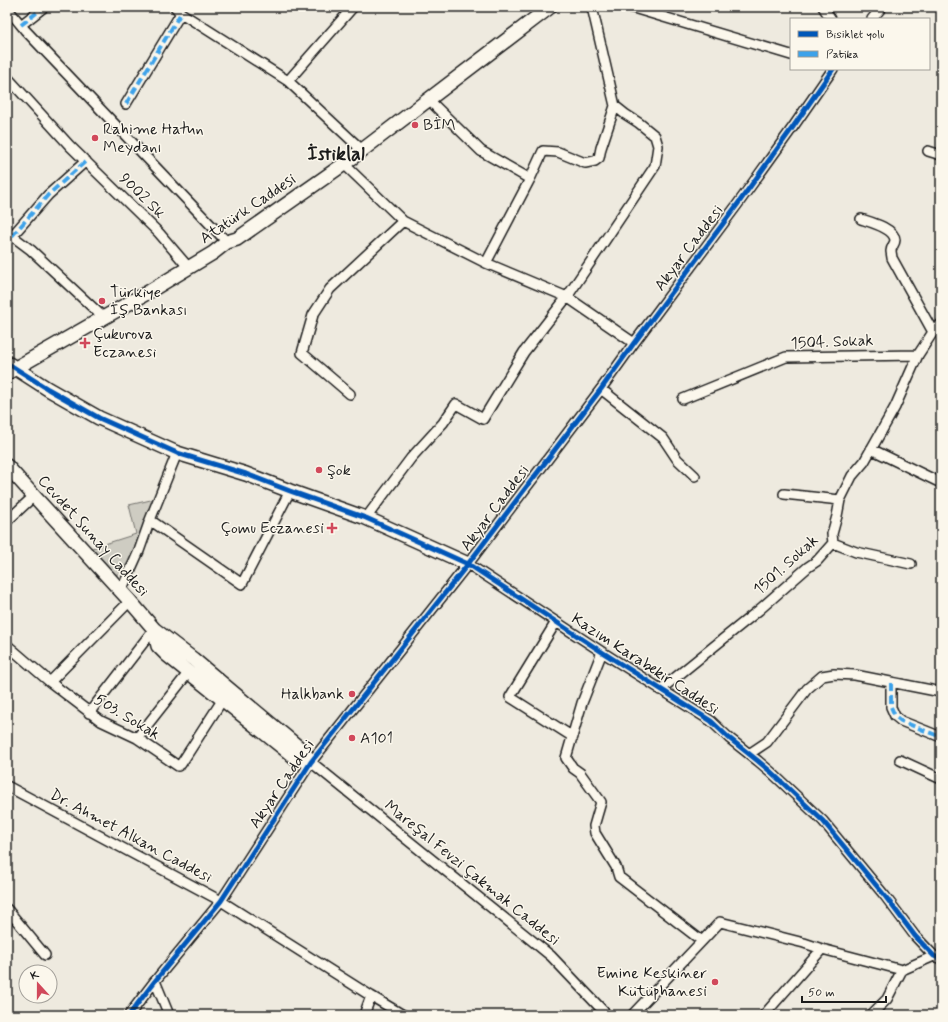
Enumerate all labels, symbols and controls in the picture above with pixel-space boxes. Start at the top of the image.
legend [790,18,930,70]
text: Bisiklet yolu [826,27,884,43]
text: Patika [826,47,859,63]
place label: BİM [423,115,456,136]
place label: Rahime Hatun Meydanı [103,119,204,158]
marker: BİM [410,120,420,130]
marker: Rahime Hatun Meydanı [90,133,100,143]
district label: İstiklal [307,141,365,168]
street label: 9002 Sk [114,169,170,223]
street label: Atatürk Caddesi [196,169,300,249]
street label: Akyar Caddesi [650,201,728,295]
place label: Türkiye İş Bankası [110,282,187,321]
marker: Türkiye İş Bankası [97,296,107,306]
place label: Çukurova Eczanesi [93,324,157,363]
street label: 1504. Sokak [790,330,874,354]
marker: Çukurova Eczanesi [80,338,90,348]
place label: Şok [327,460,351,481]
street label: Akyar Caddesi [456,461,534,555]
marker: Şok [314,465,324,475]
street label: Cevdet Sunay Caddesi [33,471,153,602]
place label: Çomu Eczanesi [221,518,324,539]
marker: Çomu Eczanesi [327,523,337,533]
street label: 1501. Sokak [749,530,823,600]
street label: Kazım Karabekir Caddesi [567,608,723,720]
place label: Halkbank [281,684,344,705]
street label: 503. Sokak [90,689,164,745]
marker: Halkbank [347,689,357,699]
place label: A101 [360,728,393,749]
marker: A101 [347,733,357,743]
street label: Akyar Caddesi [245,736,319,832]
street label: Dr. Ahmet Alkan Caddesi [46,784,216,888]
street label: Mareşal Fevzi Çakmak Caddesi [380,796,564,950]
place label: Emine Keskiner Kütüphanesi [597,963,707,1002]
north arrow [18,964,58,1004]
text: K [29,968,41,984]
marker: Emine Keskiner Kütüphanesi [710,977,720,987]
scale bar [802,978,886,1004]
text: 50 m [808,985,835,1001]

